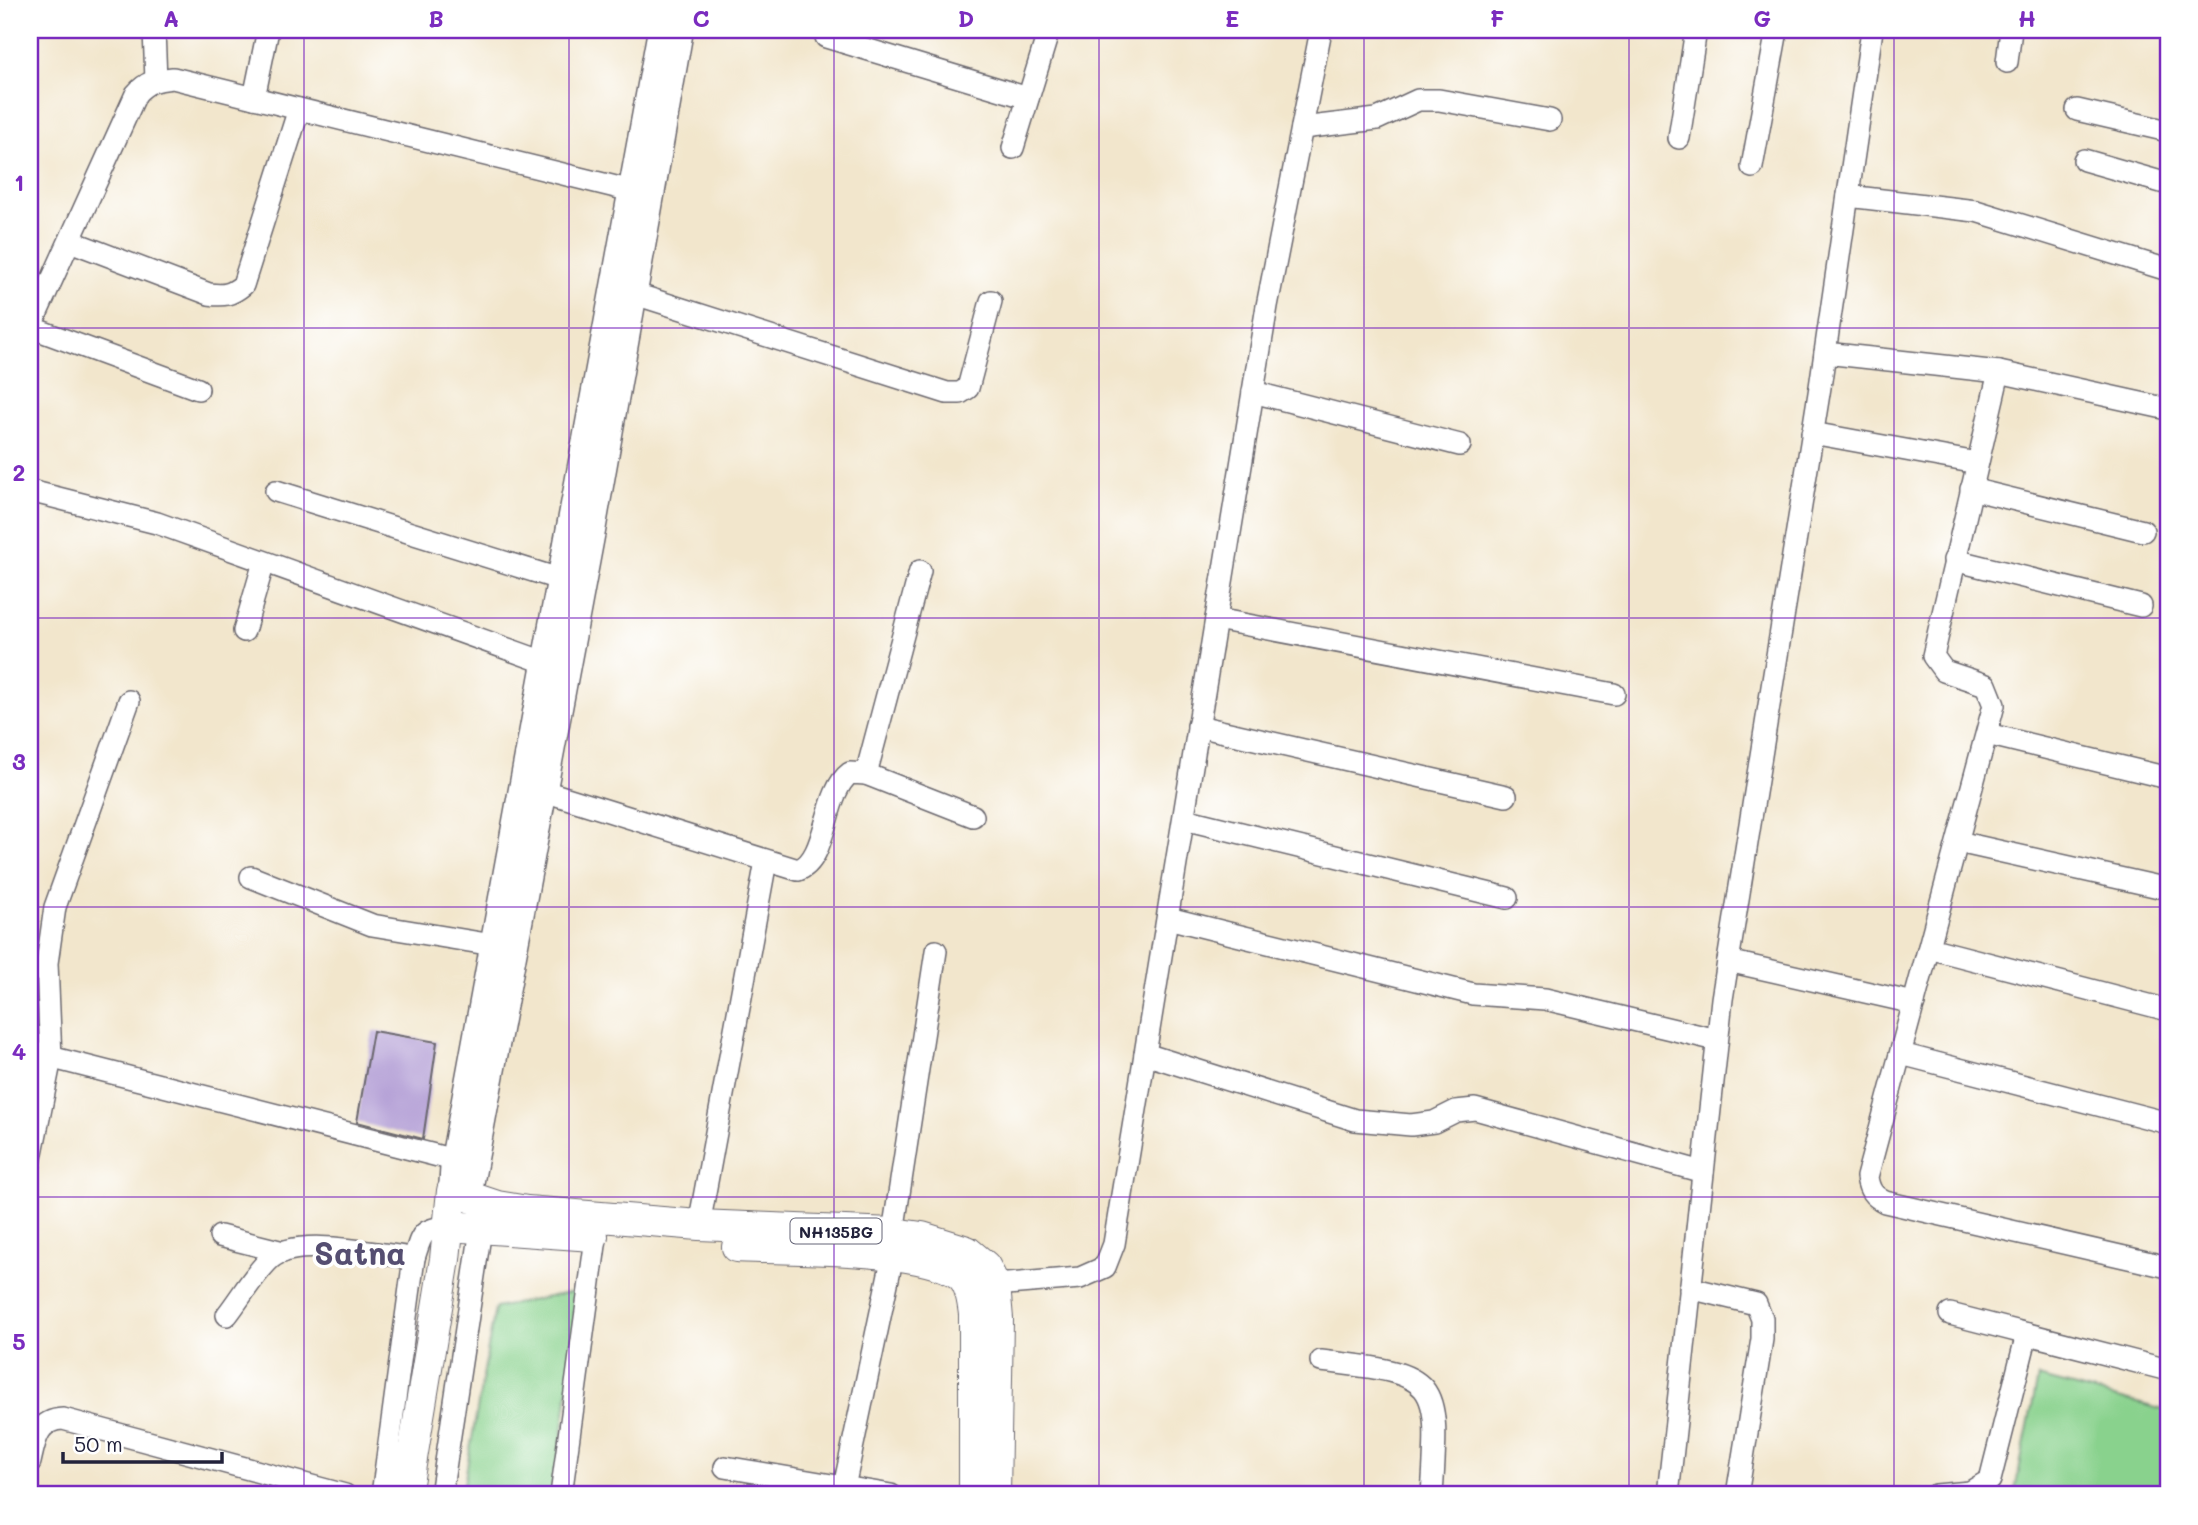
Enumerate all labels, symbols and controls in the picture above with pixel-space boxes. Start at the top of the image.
text: A [163,3,179,33]
text: B [428,3,444,33]
text: C [692,3,710,33]
text: D [958,3,974,33]
text: E [1225,3,1239,33]
text: F [1490,3,1504,33]
text: G [1753,3,1771,33]
text: H [2018,3,2036,33]
text: 1 [14,167,24,197]
text: 2 [13,457,25,487]
text: 3 [12,746,26,776]
text: 4 [12,1036,26,1066]
road number: NH135BG [790,1218,882,1244]
district label: Satna [314,1231,406,1273]
text: 5 [12,1326,26,1356]
scale bar [63,1420,222,1464]
text: 50 m [74,1430,123,1457]

